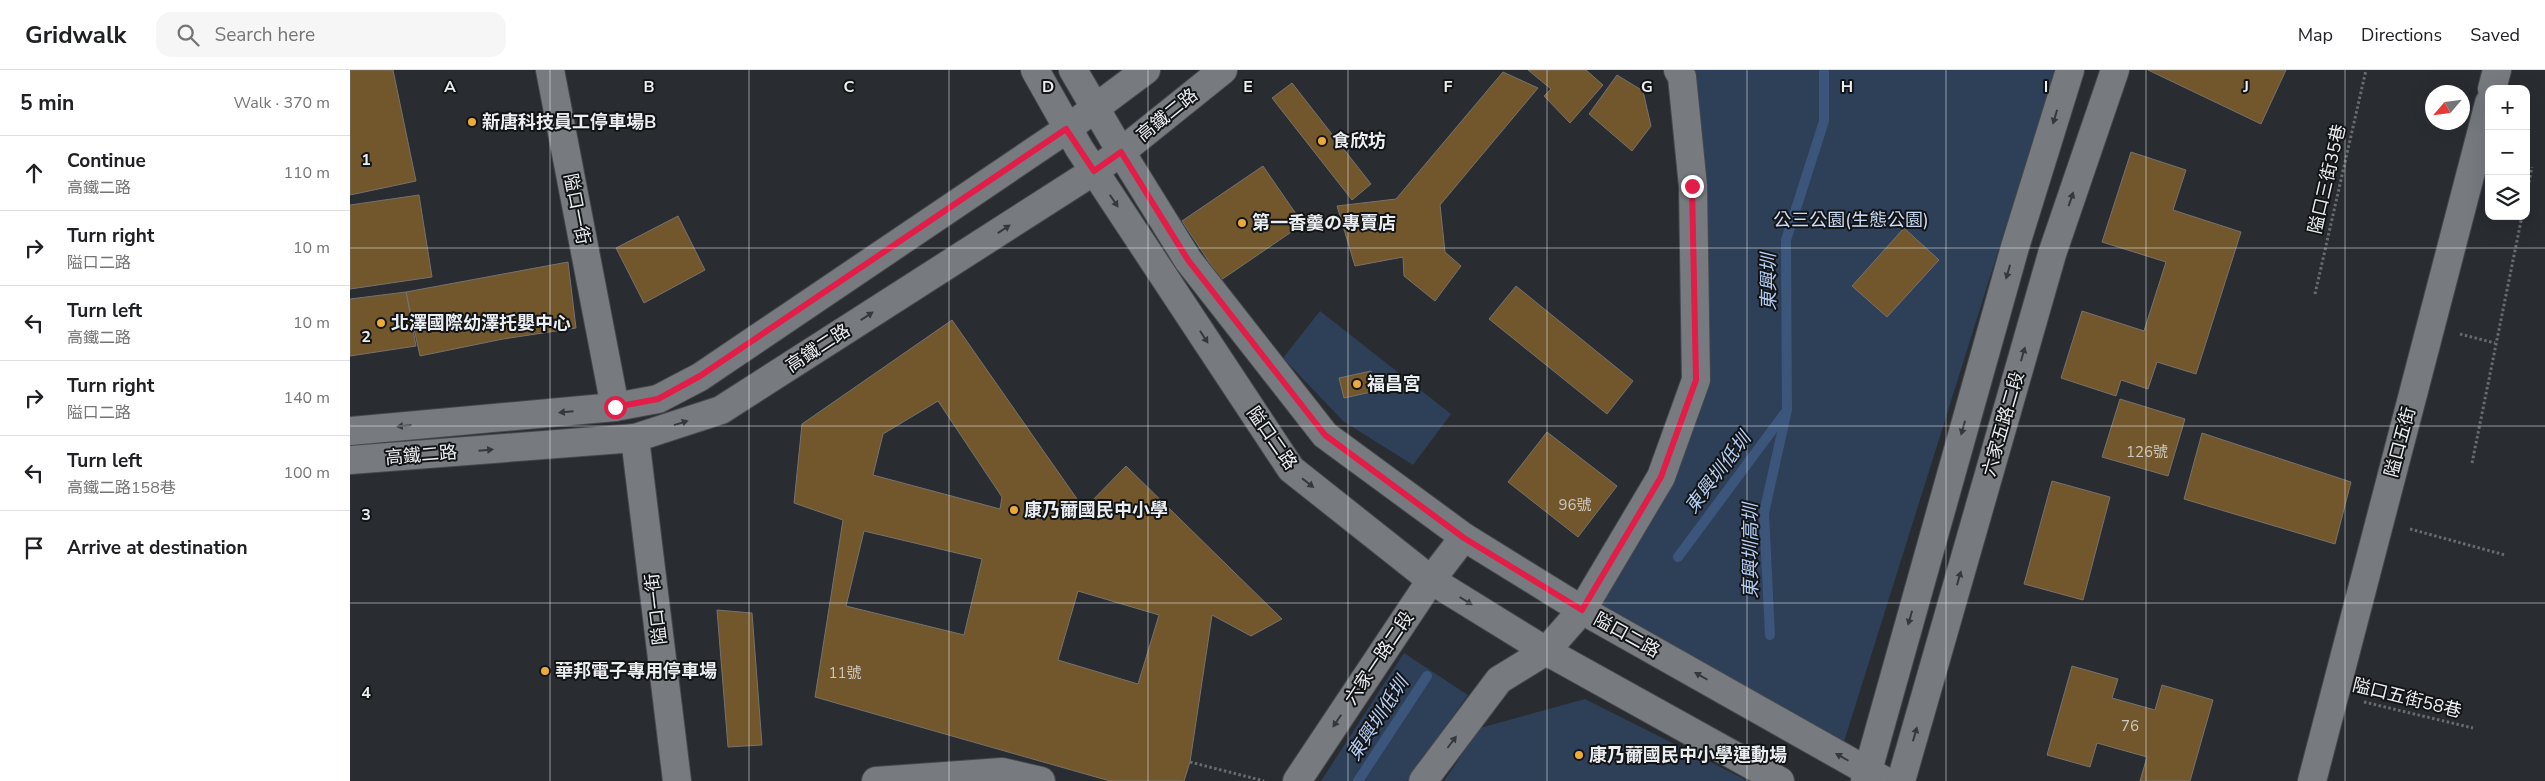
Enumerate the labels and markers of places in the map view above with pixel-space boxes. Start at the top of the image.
place label: 新唐科技員工停車場B [482,110,656,134]
marker: 新唐科技員工停車場B [466,116,478,128]
place label: 食欣坊 [1332,129,1386,153]
marker: 食欣坊 [1316,135,1328,147]
place label: 第一香羹の專賣店 [1252,211,1396,235]
marker: 第一香羹の專賣店 [1236,217,1248,229]
place label: 北澤國際幼澤托嬰中心 [391,311,571,335]
marker: 北澤國際幼澤托嬰中心 [375,317,387,329]
place label: 福昌宮 [1367,372,1421,396]
marker: 福昌宮 [1351,378,1363,390]
place label: 康乃薾國民中小學 [1024,498,1168,522]
marker: 康乃薾國民中小學 [1008,504,1020,516]
place label: 華邦電子專用停車場 [555,659,717,683]
marker: 華邦電子專用停車場 [539,665,551,677]
place label: 康乃薾國民中小學運動場 [1589,743,1787,767]
marker: 康乃薾國民中小學運動場 [1573,749,1585,761]

